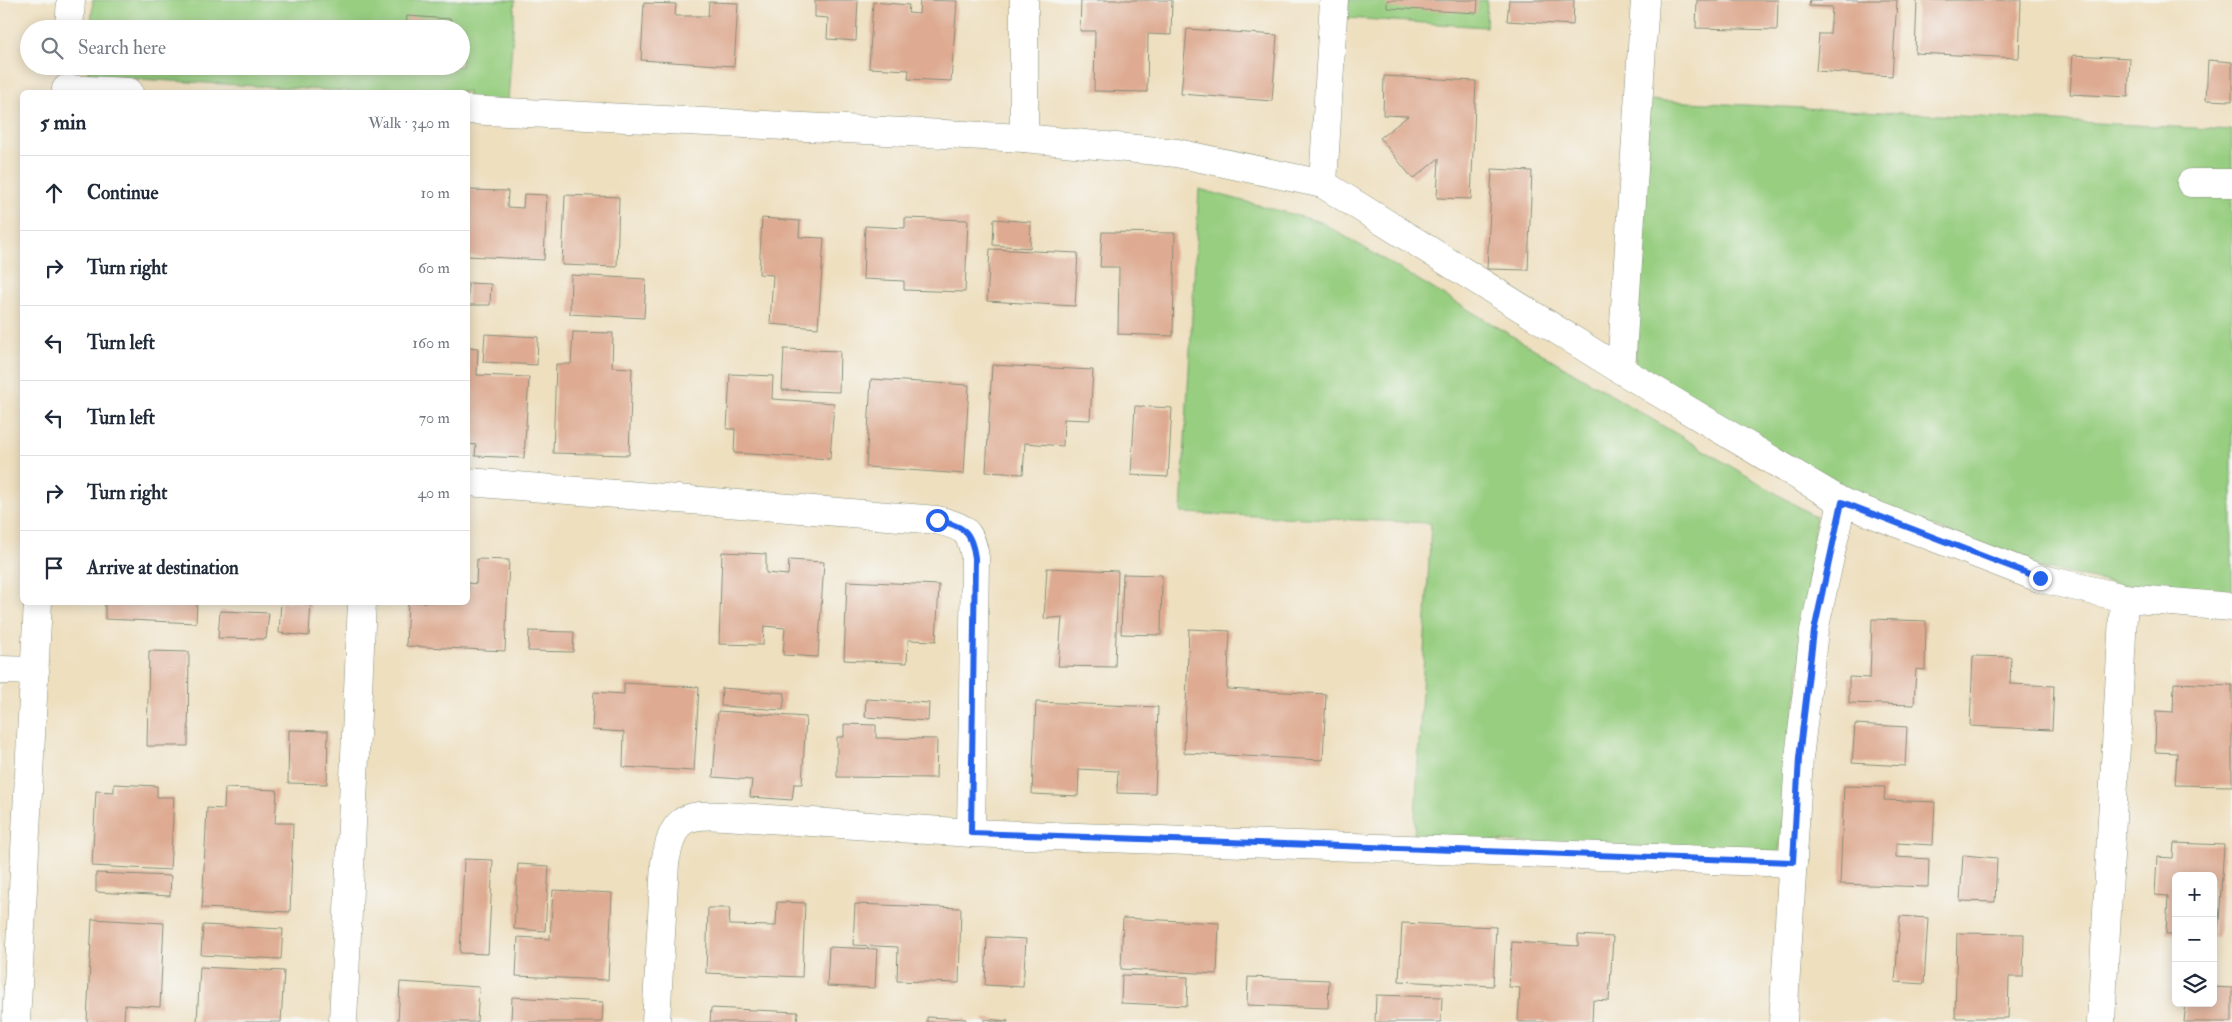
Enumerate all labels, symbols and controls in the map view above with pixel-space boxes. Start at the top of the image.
search box [20,20,470,75]
icon: search [38,34,66,62]
text: Search here [78,36,166,60]
text: 5 min [40,109,86,136]
text: Walk · 340 m [368,113,450,133]
icon: ahead [40,179,68,207]
text: Continue [87,181,158,205]
text: 10 m [420,183,450,203]
icon: right [40,254,68,282]
text: Turn right [87,256,167,280]
text: 60 m [418,258,450,278]
icon: left [40,329,68,357]
text: Turn left [87,331,155,355]
text: 160 m [412,333,450,353]
icon: left [40,404,68,432]
text: Turn left [87,406,155,430]
text: 70 m [419,408,450,428]
icon: right [40,479,68,507]
text: Turn right [87,481,167,505]
text: 40 m [417,483,450,503]
route start [926,509,949,532]
icon: arrive [40,554,68,582]
text: Arrive at destination [87,556,239,580]
route end [2029,567,2052,590]
map controls [2172,872,2217,1007]
button: + [2172,872,2217,917]
button: − [2172,917,2217,962]
button: layers [2172,962,2217,1007]

